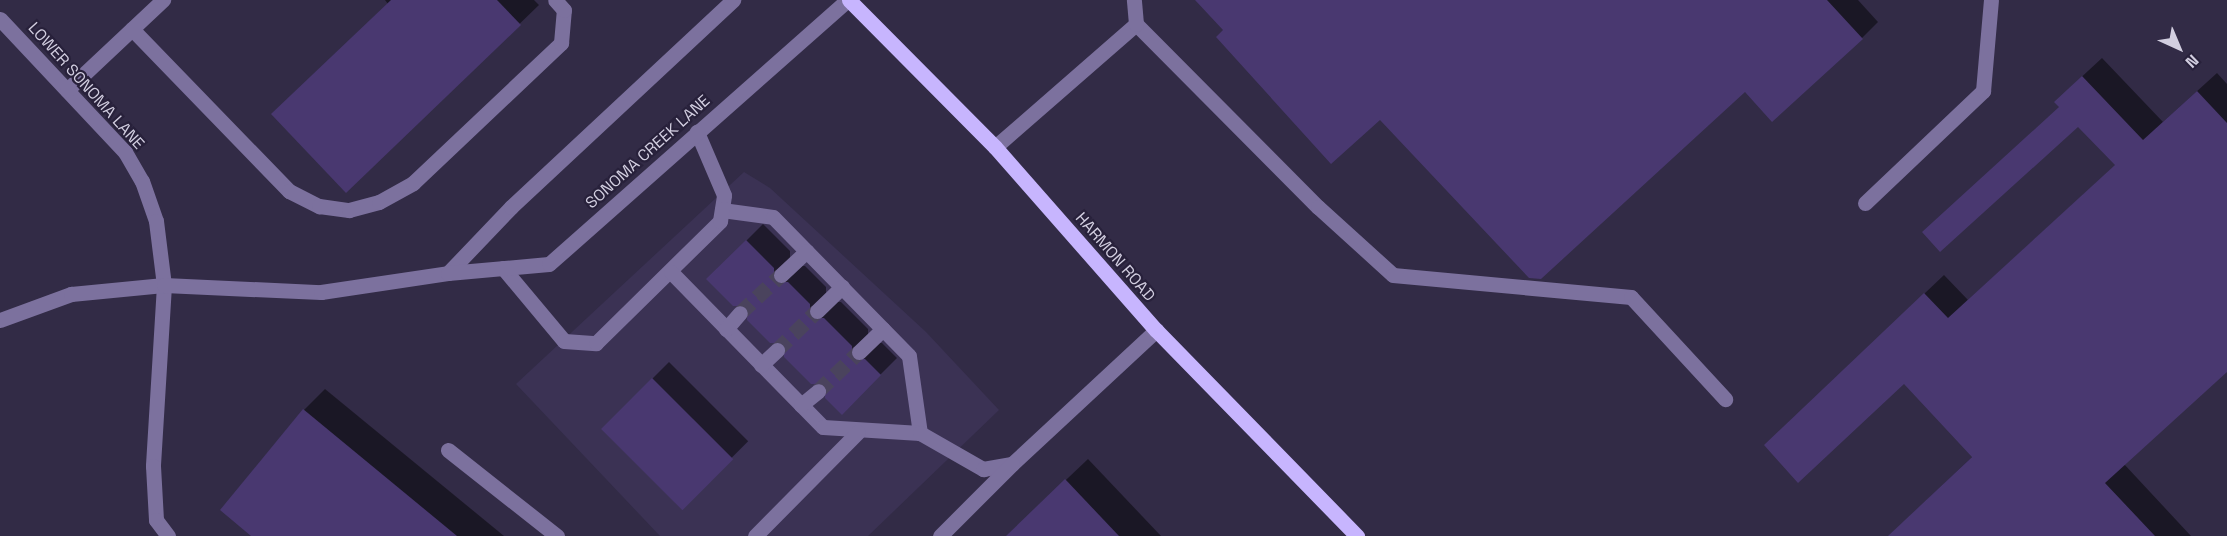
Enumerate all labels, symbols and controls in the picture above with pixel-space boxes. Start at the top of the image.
street label: LOWER SONOMA LANE [24,18,148,154]
north arrow [2149,18,2209,78]
text: N [2181,50,2203,73]
street label: SONOMA CREEK LANE [582,91,714,213]
street label: HARMON ROAD [1071,209,1159,305]

